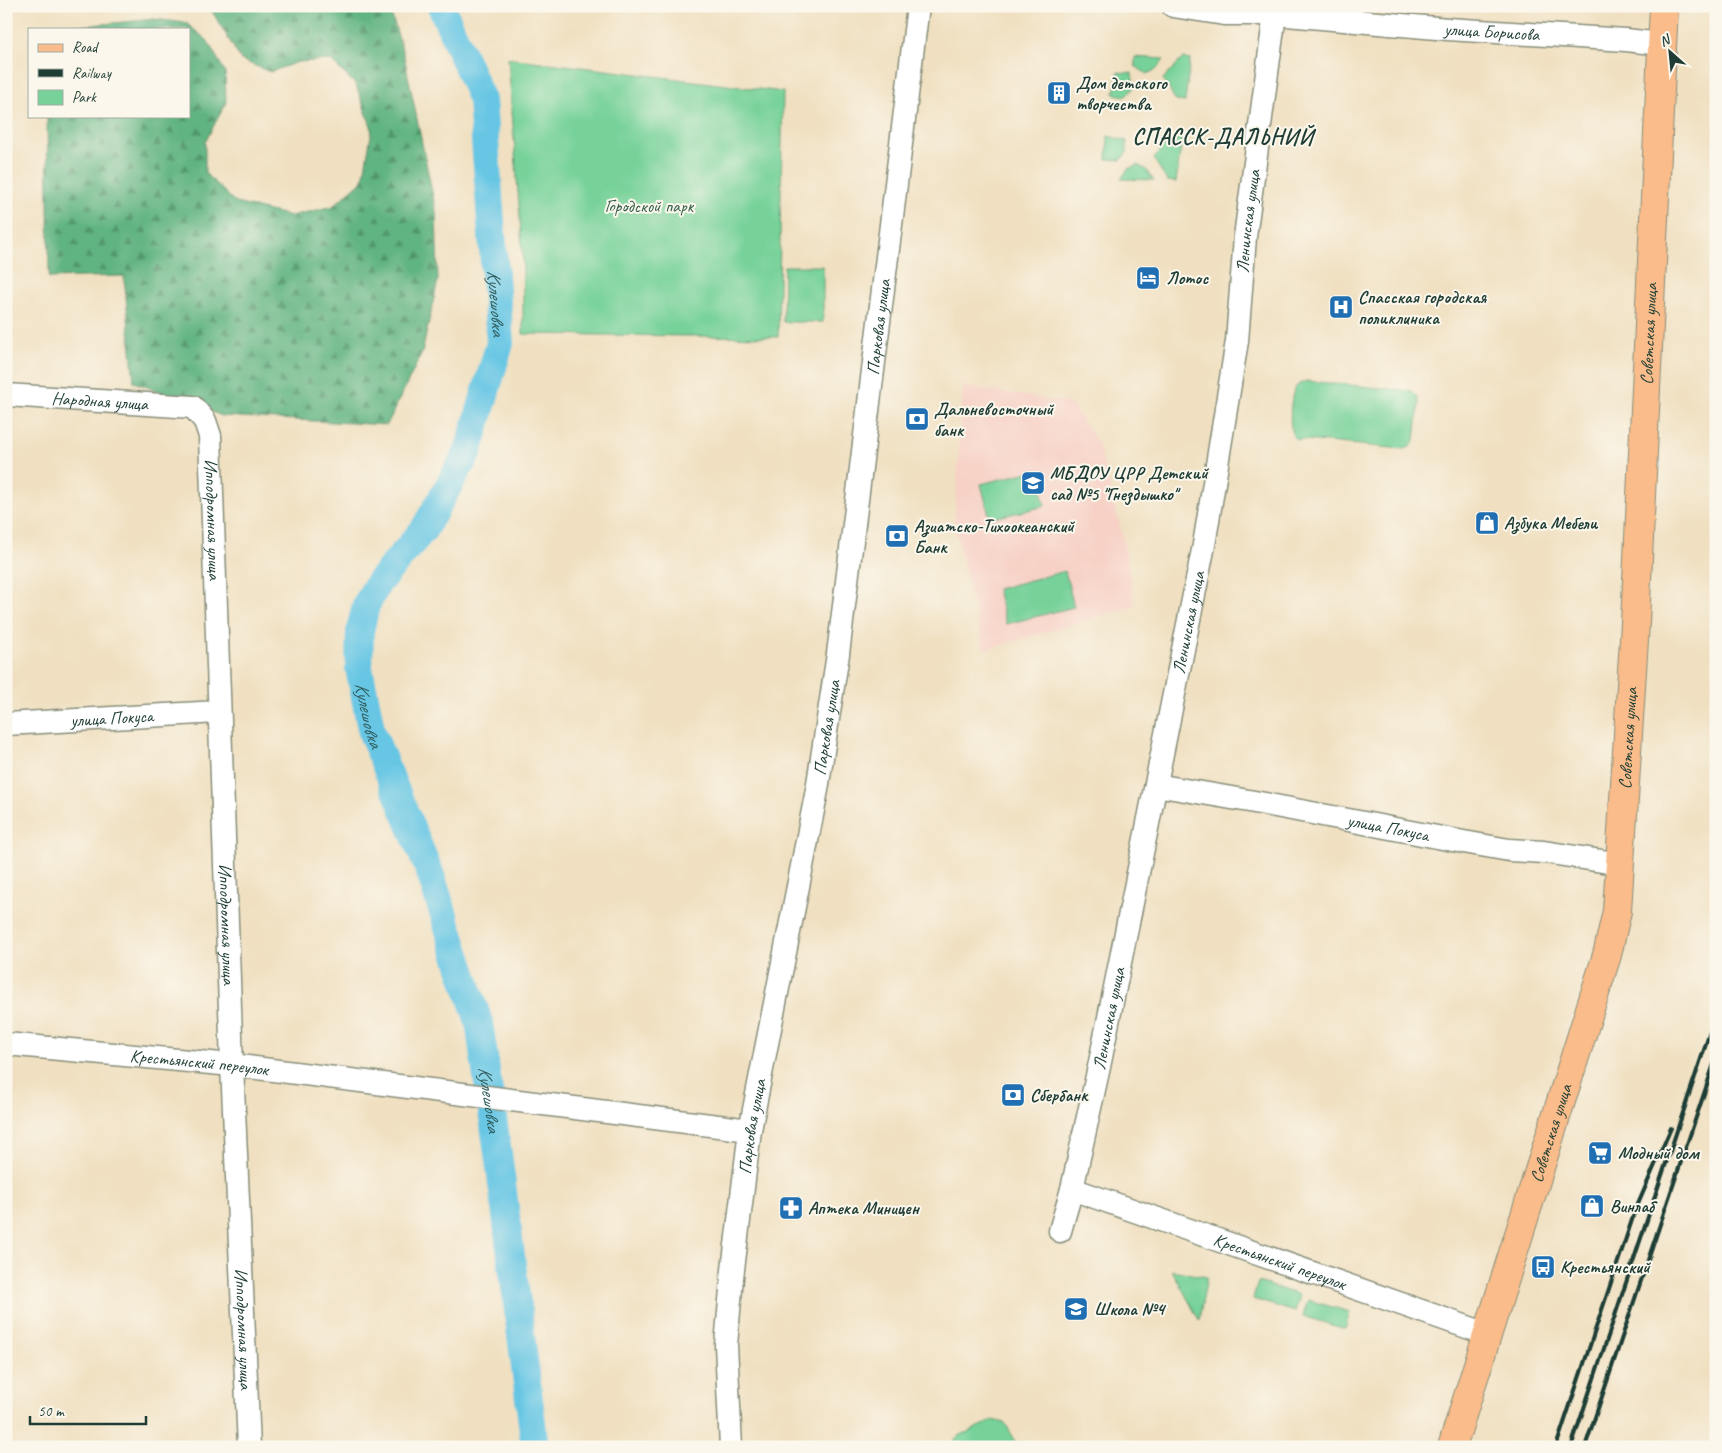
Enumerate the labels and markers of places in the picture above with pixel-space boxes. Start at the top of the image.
place label: Дом детского творчества [1076,72,1168,115]
building icon: Дом детского творчества [1046,80,1072,106]
hotel icon: Лотос [1135,265,1161,291]
place label: Лотос [1166,267,1209,289]
place label: Спасская городская поликлиника [1358,286,1487,329]
hospital icon: Спасская городская поликлиника [1328,294,1354,320]
place label: Дальневосточный банк [934,398,1055,441]
bank icon: Дальневосточный банк [904,406,930,432]
place label: МБДОУ ЦРР Детский сад №5 "Гнездышко" [1050,462,1209,506]
school or university icon: МБДОУ ЦРР Детский сад №5 "Гнездышко" [1020,470,1046,496]
shop icon: Азбука Мебели [1474,510,1500,536]
place label: Азбука Мебели [1504,512,1599,535]
place label: Азиатско-Тихоокеанский Банк [914,515,1075,558]
bank icon: Азиатско-Тихоокеанский Банк [884,523,910,549]
bank icon: Сбербанк [1000,1082,1026,1108]
place label: Сбербанк [1030,1084,1089,1106]
supermarket icon: Модный дом [1587,1140,1613,1166]
place label: Модный дом [1618,1142,1700,1164]
shop icon: Винлаб [1579,1193,1605,1219]
pharmacy icon: Аптека Миницен [778,1195,804,1221]
place label: Винлаб [1610,1195,1658,1217]
place label: Аптека Миницен [808,1197,921,1219]
bus stop icon: Крестьянский [1530,1254,1556,1280]
place label: Крестьянский [1560,1256,1651,1278]
school or university icon: Школа №4 [1063,1296,1089,1322]
place label: Школа №4 [1094,1298,1166,1320]

